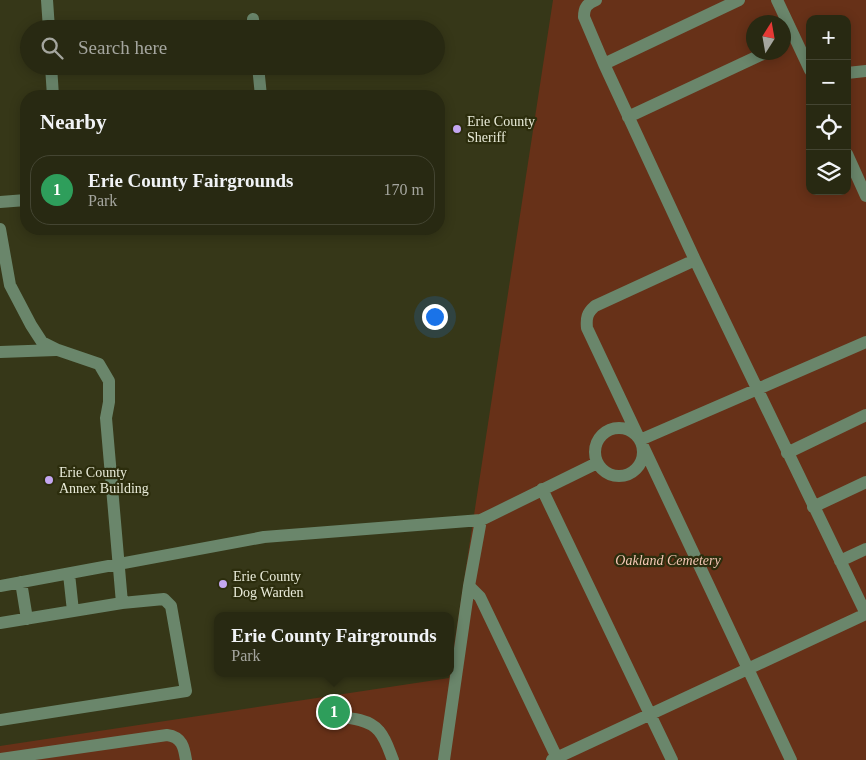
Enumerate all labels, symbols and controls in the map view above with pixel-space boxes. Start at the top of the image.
north arrow [746,15,791,60]
map controls [806,15,851,195]
button: + [806,15,851,60]
search box [20,20,445,75]
icon: search [38,34,66,62]
text: Search here [78,37,167,58]
button: − [806,60,851,105]
button: locate [806,105,851,150]
text: Nearby [40,110,107,134]
place label: Erie County Sheriff [467,114,535,145]
marker: Erie County Sheriff [451,123,463,135]
button: layers [806,150,851,195]
text: Erie County Fairgrounds [88,170,294,191]
text: 1 [53,181,61,198]
text: 170 m [384,181,424,198]
text: Park [88,192,117,209]
your location [422,304,448,330]
place label: Erie County Annex Building [59,465,149,496]
marker: Erie County Annex Building [43,474,55,486]
park label: Oakland Cemetery [615,553,721,568]
place label: Erie County Dog Warden [233,569,304,600]
marker: Erie County Dog Warden [217,578,229,590]
popup [214,612,454,677]
text: Erie County Fairgrounds [231,625,437,646]
text: Park [231,647,261,664]
pin: 1 [318,693,350,731]

